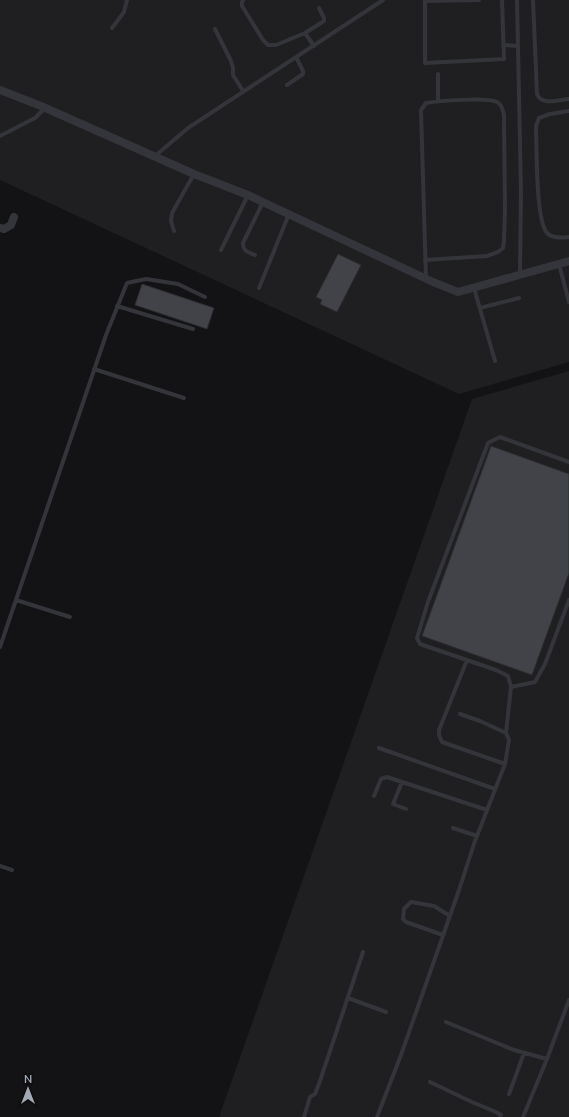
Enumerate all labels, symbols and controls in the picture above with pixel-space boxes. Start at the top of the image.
north arrow [8,1069,48,1109]
text: N [24,1072,32,1087]

